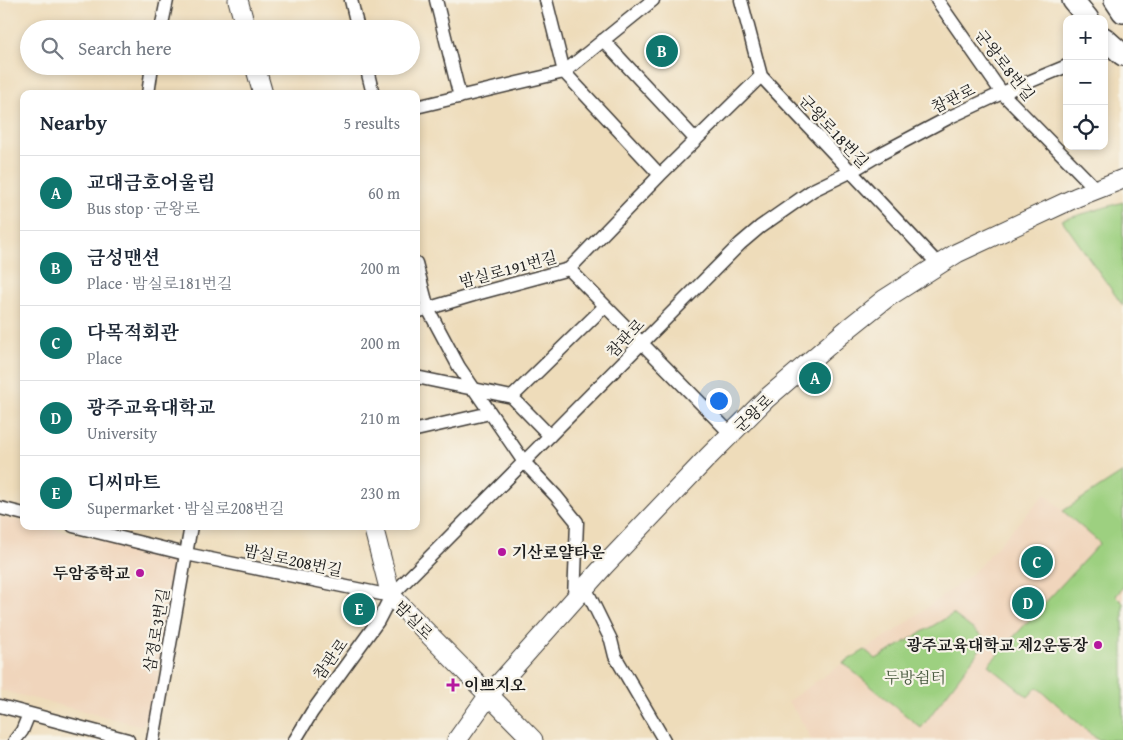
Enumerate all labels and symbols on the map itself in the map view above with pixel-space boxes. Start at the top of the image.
street label: 군왕로8번길 [969,24,1041,106]
pin: B [646,32,678,70]
street label: 참판로 [927,77,980,119]
street label: 군왕로18번길 [794,89,874,173]
street label: 밤실로191번길 [456,244,560,294]
street label: 참판로 [600,313,650,363]
pin: A [799,359,831,397]
your location [706,388,732,414]
street label: 군왕로 [728,388,779,438]
street label: 밤실로208번길 [241,538,345,582]
place label: 기산로얄타운 [512,540,605,564]
pin: C [1021,543,1053,581]
marker: 기산로얄타운 [496,546,508,558]
place label: 두암중학교 [53,561,131,585]
marker: 두암중학교 [134,567,146,579]
pin: D [1012,584,1044,622]
street label: 삼정로3번길 [137,586,175,674]
pin: E [343,590,375,628]
street label: 밤실로 [389,595,439,645]
street label: 참판로 [307,633,354,685]
place label: 광주교육대학교 제2운동장 [906,633,1089,657]
marker: 광주교육대학교 제2운동장 [1092,639,1104,651]
park label: 두방쉼터 [884,665,946,689]
place label: 이쁘지오 [464,673,526,697]
marker: 이쁘지오 [446,678,460,692]

